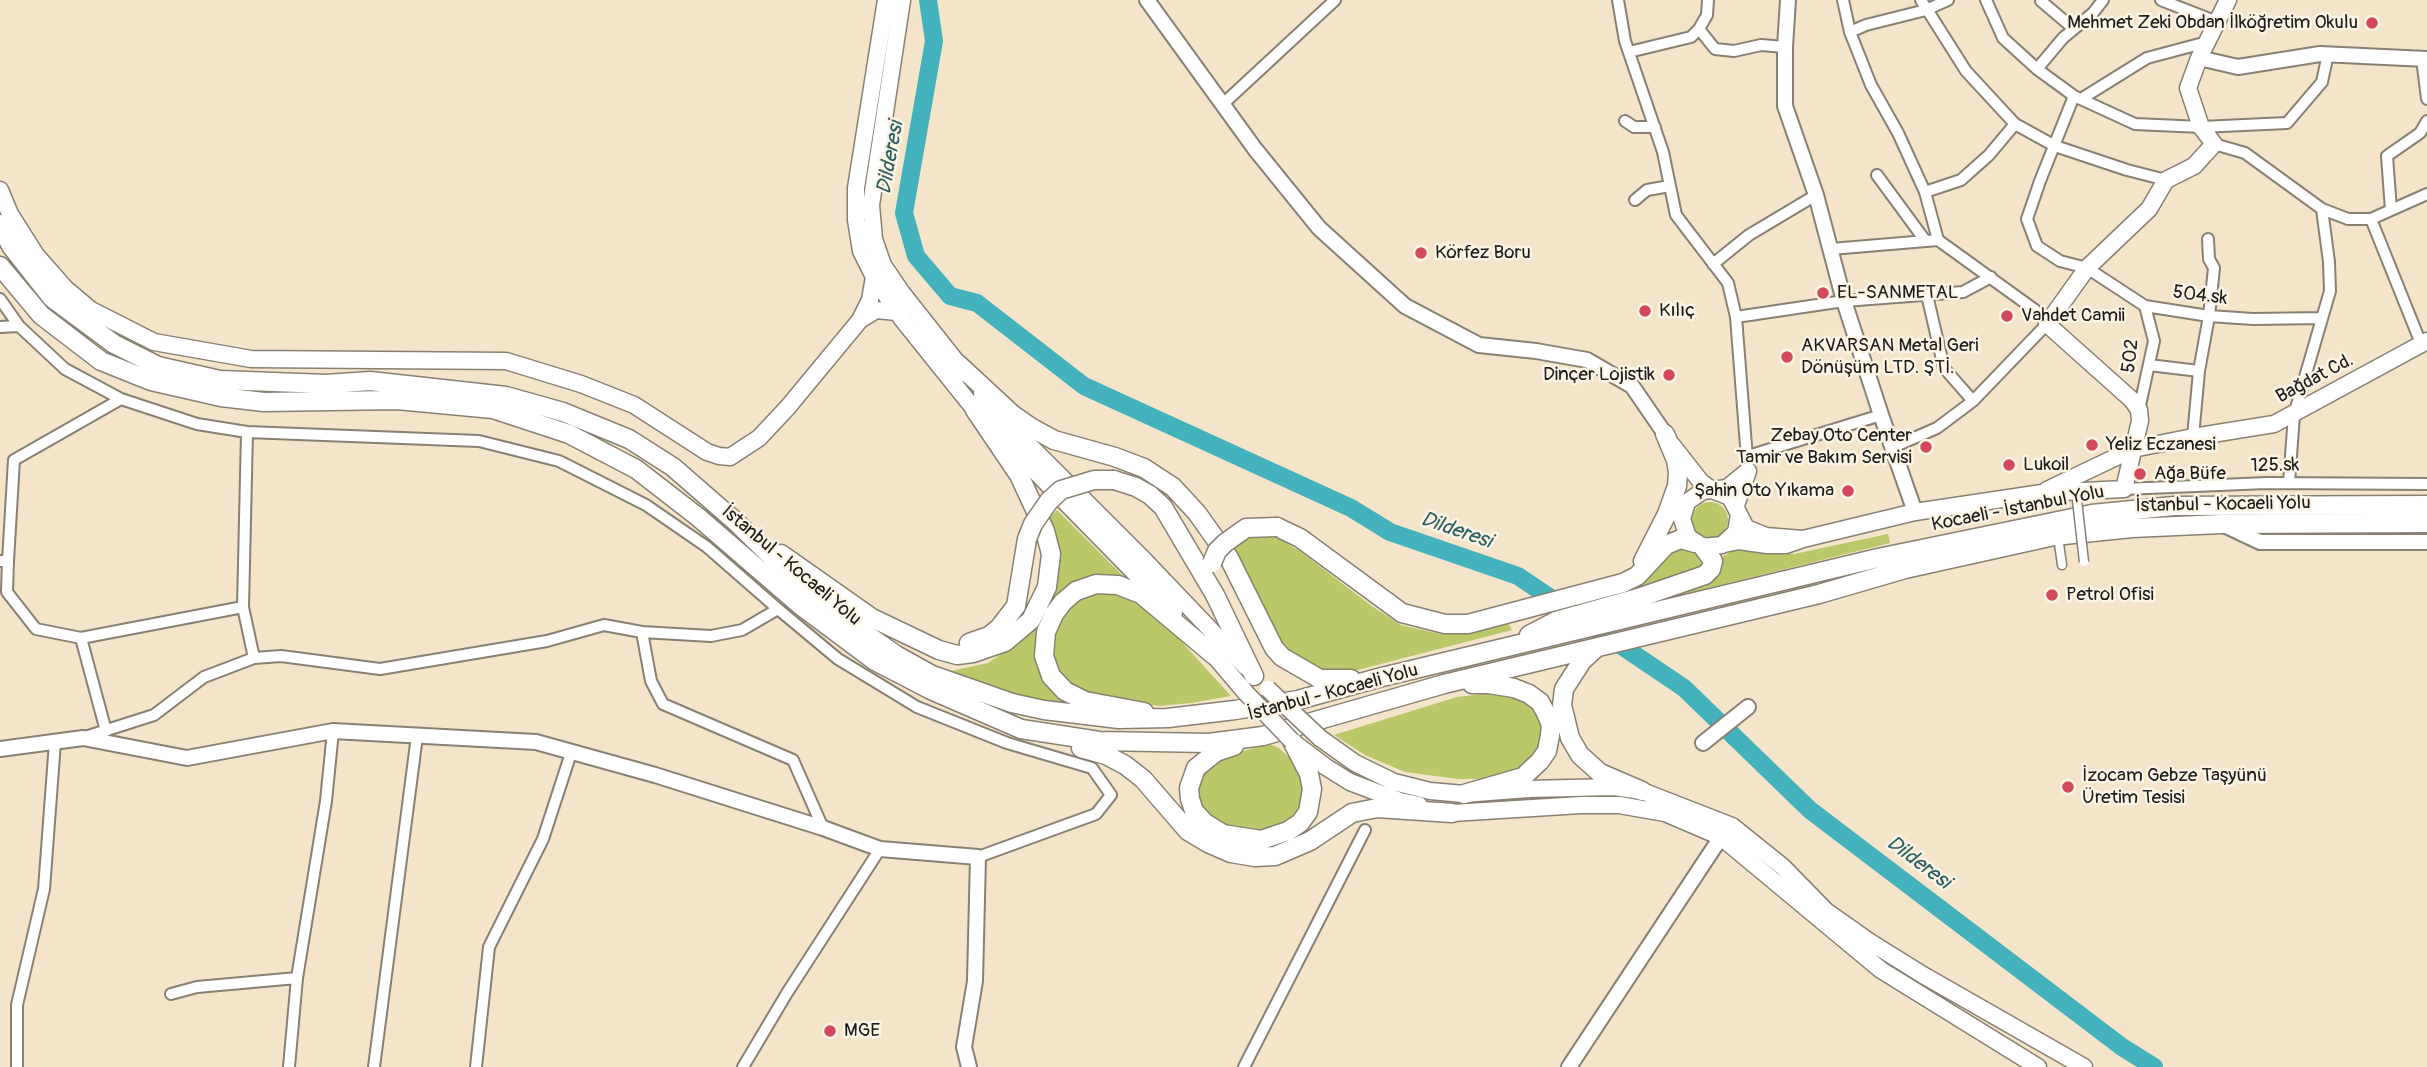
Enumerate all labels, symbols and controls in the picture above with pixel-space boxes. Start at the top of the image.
place label: Mehmet Zeki Obdan İlköğretim Okulu [2067,12,2358,34]
marker: Mehmet Zeki Obdan İlköğretim Okulu [2364,15,2380,31]
water label: Dilderesi [872,120,910,196]
place label: Körfez Boru [1435,242,1531,264]
marker: Körfez Boru [1413,245,1429,261]
street label: 504.sk [2171,281,2229,311]
place label: EL-SANMETAL [1837,282,1959,304]
marker: EL-SANMETAL [1815,285,1831,301]
place label: Kılıç [1659,300,1695,322]
marker: Kılıç [1637,303,1653,319]
place label: Vahdet Camii [2021,305,2125,327]
marker: Vahdet Camii [1999,308,2015,324]
place label: AKVARSAN Metal Geri Dönüşüm LTD. ŞTİ. [1801,335,1979,379]
street label: 502 [2118,338,2144,374]
marker: AKVARSAN Metal Geri Dönüşüm LTD. ŞTİ. [1779,349,1795,365]
street label: Bağdat Cd. [2273,349,2357,409]
place label: Dinçer Lojistik [1543,364,1655,386]
marker: Dinçer Lojistik [1661,367,1677,383]
place label: Zebay Oto Center Tamir ve Bakım Servisi [1736,425,1912,469]
place label: Yeliz Eczanesi [2106,434,2216,456]
marker: Yeliz Eczanesi [2084,437,2100,453]
marker: Zebay Oto Center Tamir ve Bakım Servisi [1918,439,1934,455]
place label: Lukoil [2023,454,2069,476]
street label: 125.sk [2250,454,2300,478]
marker: Lukoil [2001,457,2017,473]
place label: Ağa Büfe [2154,463,2226,485]
marker: Ağa Büfe [2132,466,2148,482]
place label: Şahin Oto Yıkama [1694,480,1834,502]
street label: Kocaeli - İstanbul Yolu [1930,481,2106,537]
marker: Şahin Oto Yıkama [1840,483,1856,499]
street label: İstanbul - Kocaeli Yolu [2135,492,2311,518]
street label: İstanbul - Kocaeli Yolu [716,501,866,631]
water label: Dilderesi [1417,507,1495,555]
place label: Petrol Ofisi [2066,584,2154,606]
marker: Petrol Ofisi [2044,587,2060,603]
street label: İstanbul - Kocaeli Yolu [1245,659,1421,727]
place label: İzocam Gebze Taşyünü Üretim Tesisi [2082,765,2267,809]
marker: İzocam Gebze Taşyünü Üretim Tesisi [2060,779,2076,795]
water label: Dilderesi [1881,831,1955,895]
place label: MGE [844,1020,880,1042]
marker: MGE [822,1023,838,1039]

